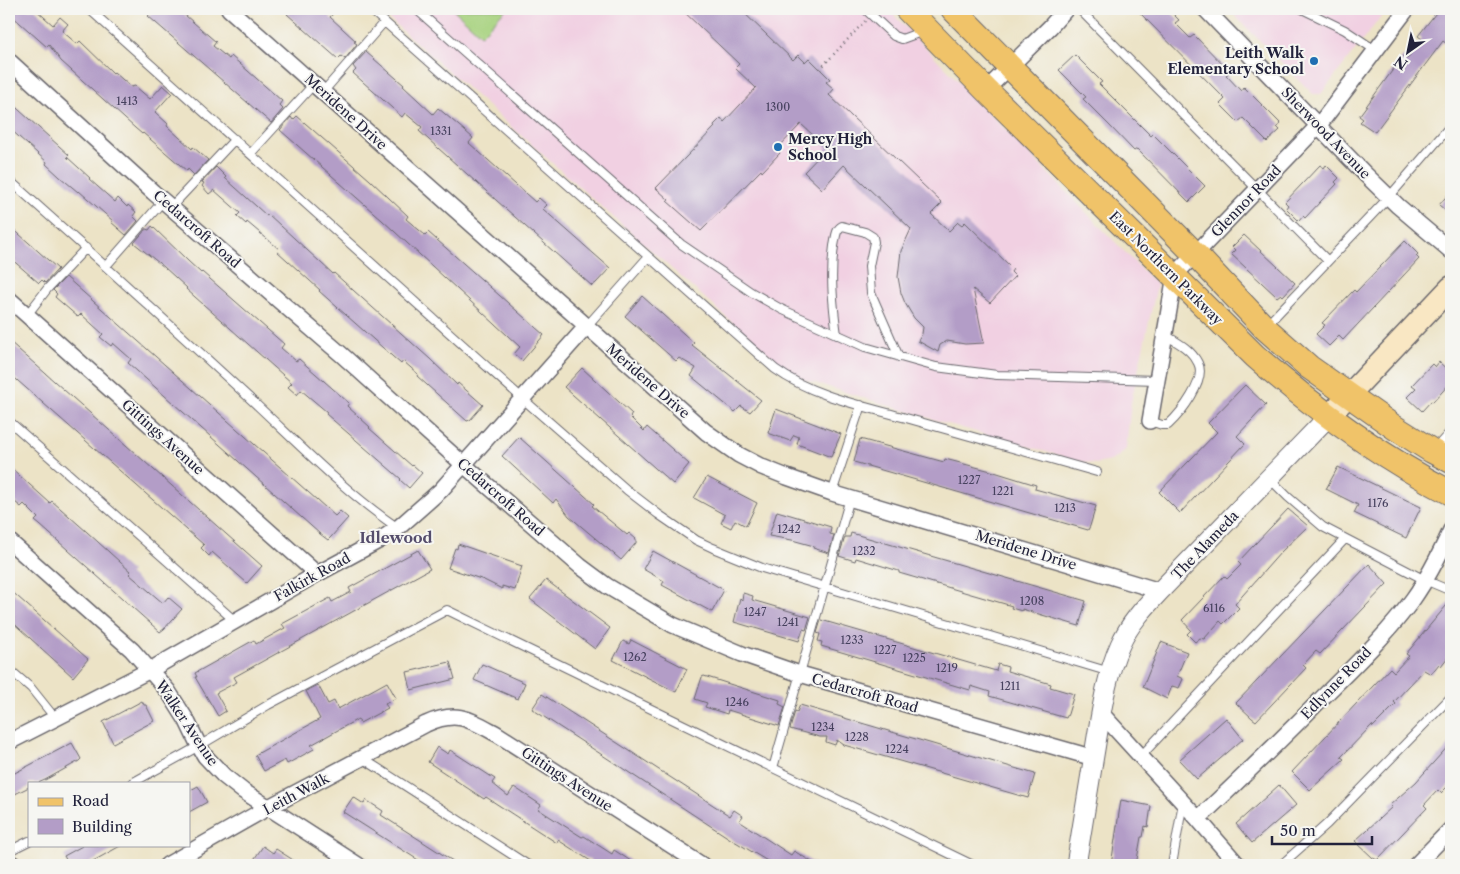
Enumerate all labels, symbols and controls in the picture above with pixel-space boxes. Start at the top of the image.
north arrow [1382,28,1432,78]
place label: Leith Walk Elementary School [1167,44,1305,78]
text: N [1391,52,1411,74]
marker: Leith Walk Elementary School [1308,55,1320,67]
street label: Meridene Drive [301,70,391,154]
street label: Sherwood Avenue [1278,83,1375,183]
house number: 1413 [116,94,138,108]
house number: 1300 [766,100,790,114]
house number: 1331 [430,124,452,138]
place label: Mercy High School [788,130,873,164]
marker: Mercy High School [772,141,784,153]
street label: Glennor Road [1207,161,1285,241]
street label: Cedarcroft Road [150,186,245,272]
street label: East Northern Parkway [1105,207,1227,329]
street label: Meridene Drive [603,340,694,422]
street label: Gittings Avenue [118,395,208,479]
street label: Cedarcroft Road [454,454,549,540]
house number: 1227 [958,473,981,487]
house number: 1221 [992,484,1014,498]
house number: 1176 [1368,496,1389,510]
house number: 1213 [1054,501,1076,515]
street label: The Alameda [1168,506,1243,583]
house number: 1242 [777,522,801,536]
street label: Meridene Drive [973,526,1079,574]
district label: Idlewood [359,528,433,547]
house number: 1232 [852,544,876,558]
street label: Falkirk Road [271,548,354,605]
house number: 1208 [1020,594,1044,608]
house number: 6116 [1203,601,1226,615]
house number: 1247 [744,605,767,619]
house number: 1241 [777,615,799,629]
house number: 1233 [840,633,864,647]
house number: 1227 [874,643,897,657]
street label: Edlynne Road [1297,643,1375,723]
house number: 1262 [623,650,647,664]
house number: 1225 [902,651,926,665]
house number: 1219 [936,661,958,675]
street label: Cedarcroft Road [810,669,921,717]
street label: Walker Avenue [151,676,222,769]
house number: 1211 [1000,679,1020,693]
house number: 1246 [725,695,749,709]
house number: 1234 [811,720,835,734]
house number: 1228 [845,730,869,744]
house number: 1224 [885,742,909,756]
street label: Gittings Avenue [518,743,616,815]
street label: Leith Walk [260,769,333,819]
legend [28,782,190,846]
text: Road [72,791,109,810]
scale bar [1272,814,1372,846]
text: Building [72,817,132,836]
text: 50 m [1280,821,1316,840]

